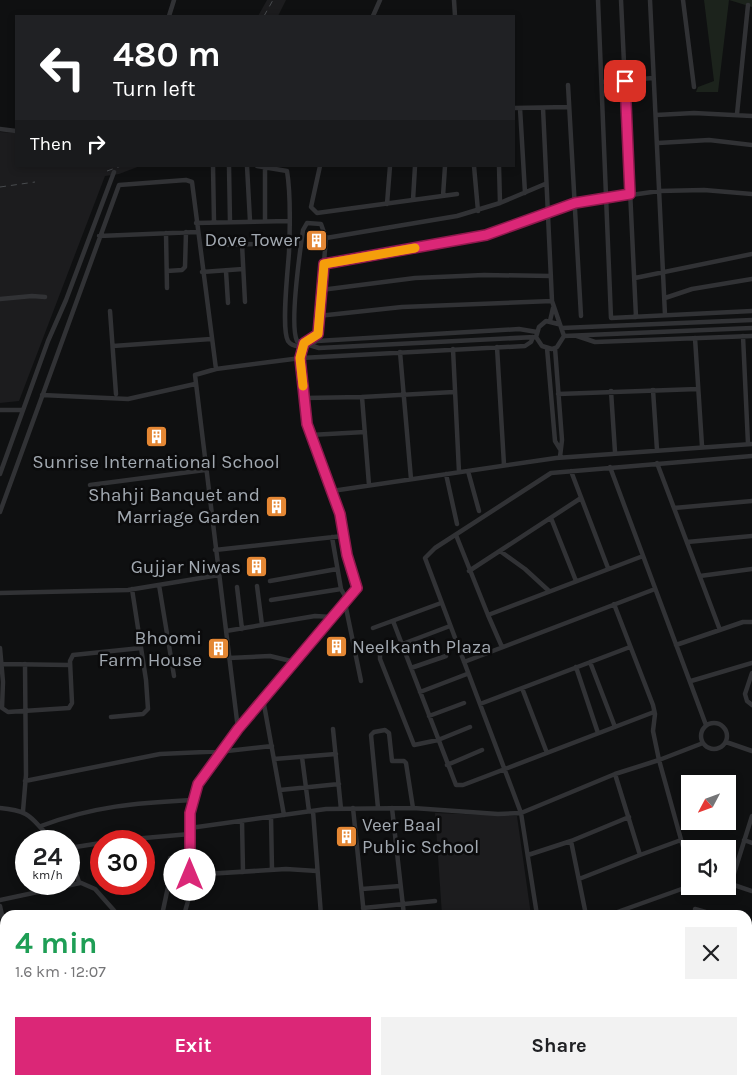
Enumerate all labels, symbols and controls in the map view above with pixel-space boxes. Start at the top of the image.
text: 480 m [113,34,221,75]
icon: left [30,35,95,100]
pin [604,60,646,102]
icon: arrive [611,67,639,95]
text: Turn left [113,76,196,102]
icon: right [82,130,110,158]
text: Then [30,133,72,155]
building icon: Dove Tower [304,228,328,252]
place label: Dove Tower [204,229,300,251]
building icon: Sunrise International School [144,424,168,448]
place label: Sunrise International School [32,451,280,473]
place label: Shahji Banquet and Marriage Garden [88,484,260,528]
building icon: Shahji Banquet and Marriage Garden [264,494,288,518]
building icon: Gujjar Niwas [245,555,269,579]
place label: Gujjar Niwas [131,556,241,578]
place label: Bhoomi Farm House [99,627,202,671]
building icon: Neelkanth Plaza [324,635,348,659]
place label: Neelkanth Plaza [352,636,491,658]
building icon: Bhoomi Farm House [206,637,230,661]
north arrow [681,775,736,830]
map controls [681,775,736,895]
place label: Veer Baal Public School [362,814,479,858]
building icon: Veer Baal Public School [334,824,358,848]
speed limit sign: 30 [90,830,155,895]
button: sound [681,840,736,895]
text: 24 [32,842,63,871]
position arrow [163,848,215,900]
text: km/h [32,868,63,882]
text: 4 min [15,925,97,961]
button: close [685,927,737,979]
text: 1.6 km · 12:07 [15,962,106,981]
button: Exit [15,1017,371,1075]
button: Share [381,1017,737,1075]

